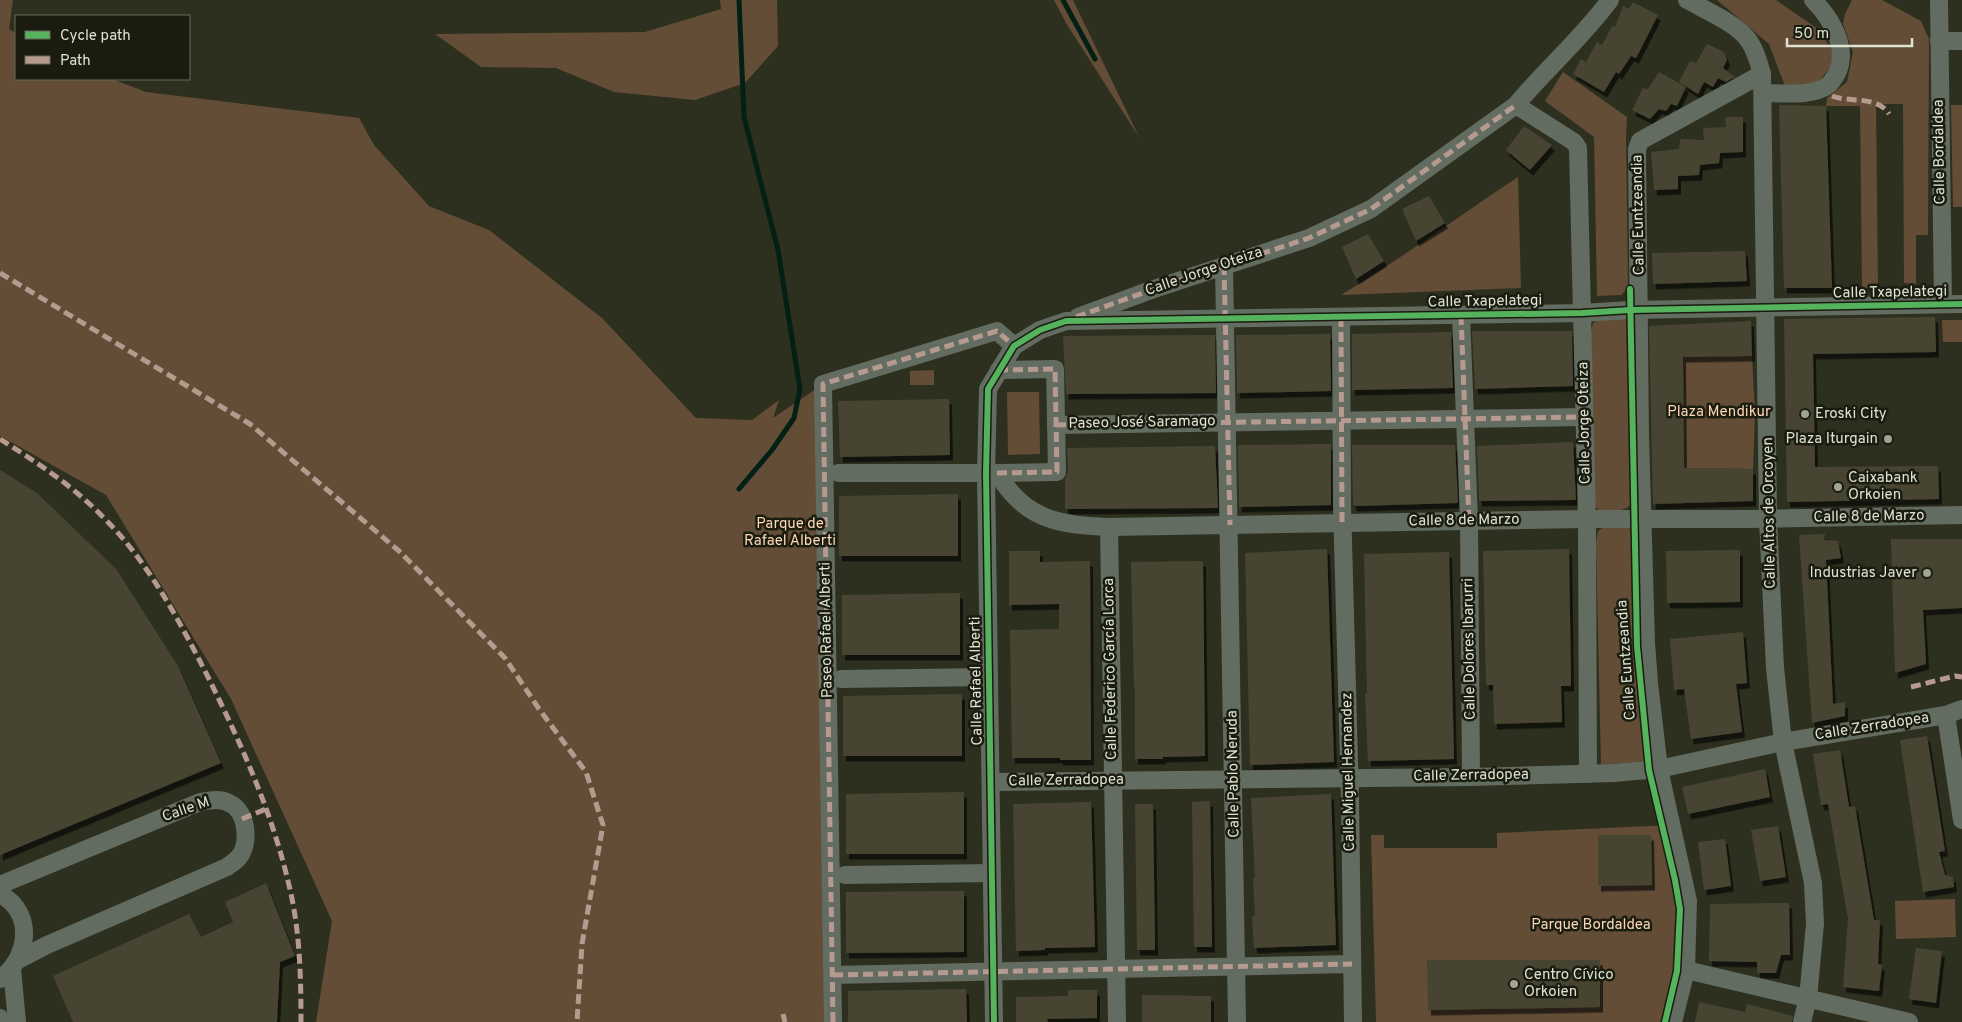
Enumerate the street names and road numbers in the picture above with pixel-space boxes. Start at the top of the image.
street label: Calle Bordaldea [1930,99,1950,205]
street label: Calle Euntzeandia [1628,155,1650,275]
street label: Calle Jorge Oteiza [1143,243,1265,301]
street label: Calle Txapelategi [1833,283,1947,303]
street label: Calle Txapelategi [1428,292,1542,312]
street label: Calle Jorge Oteiza [1574,361,1596,485]
street label: Paseo José Saramago [1068,412,1216,434]
street label: Calle Altos de Orcoyen [1759,437,1781,589]
street label: Calle 8 de Marzo [1813,507,1925,527]
street label: Calle 8 de Marzo [1408,511,1520,531]
street label: Paseo Rafael Alberti [816,562,838,698]
street label: Calle Federico García Lorca [1100,578,1122,760]
street label: Calle Dolores Ibarurri [1459,578,1481,720]
street label: Calle Euntzeandia [1613,599,1641,721]
street label: Calle Rafael Alberti [966,616,988,746]
street label: Calle Miguel Hernandez [1338,692,1360,852]
street label: Calle Zerradopea [1813,709,1931,745]
street label: Calle Pablo Neruda [1223,710,1245,838]
street label: Calle Zerradopea [1413,765,1529,787]
street label: Calle Zerradopea [1008,770,1124,792]
street label: Calle M [160,793,212,827]

